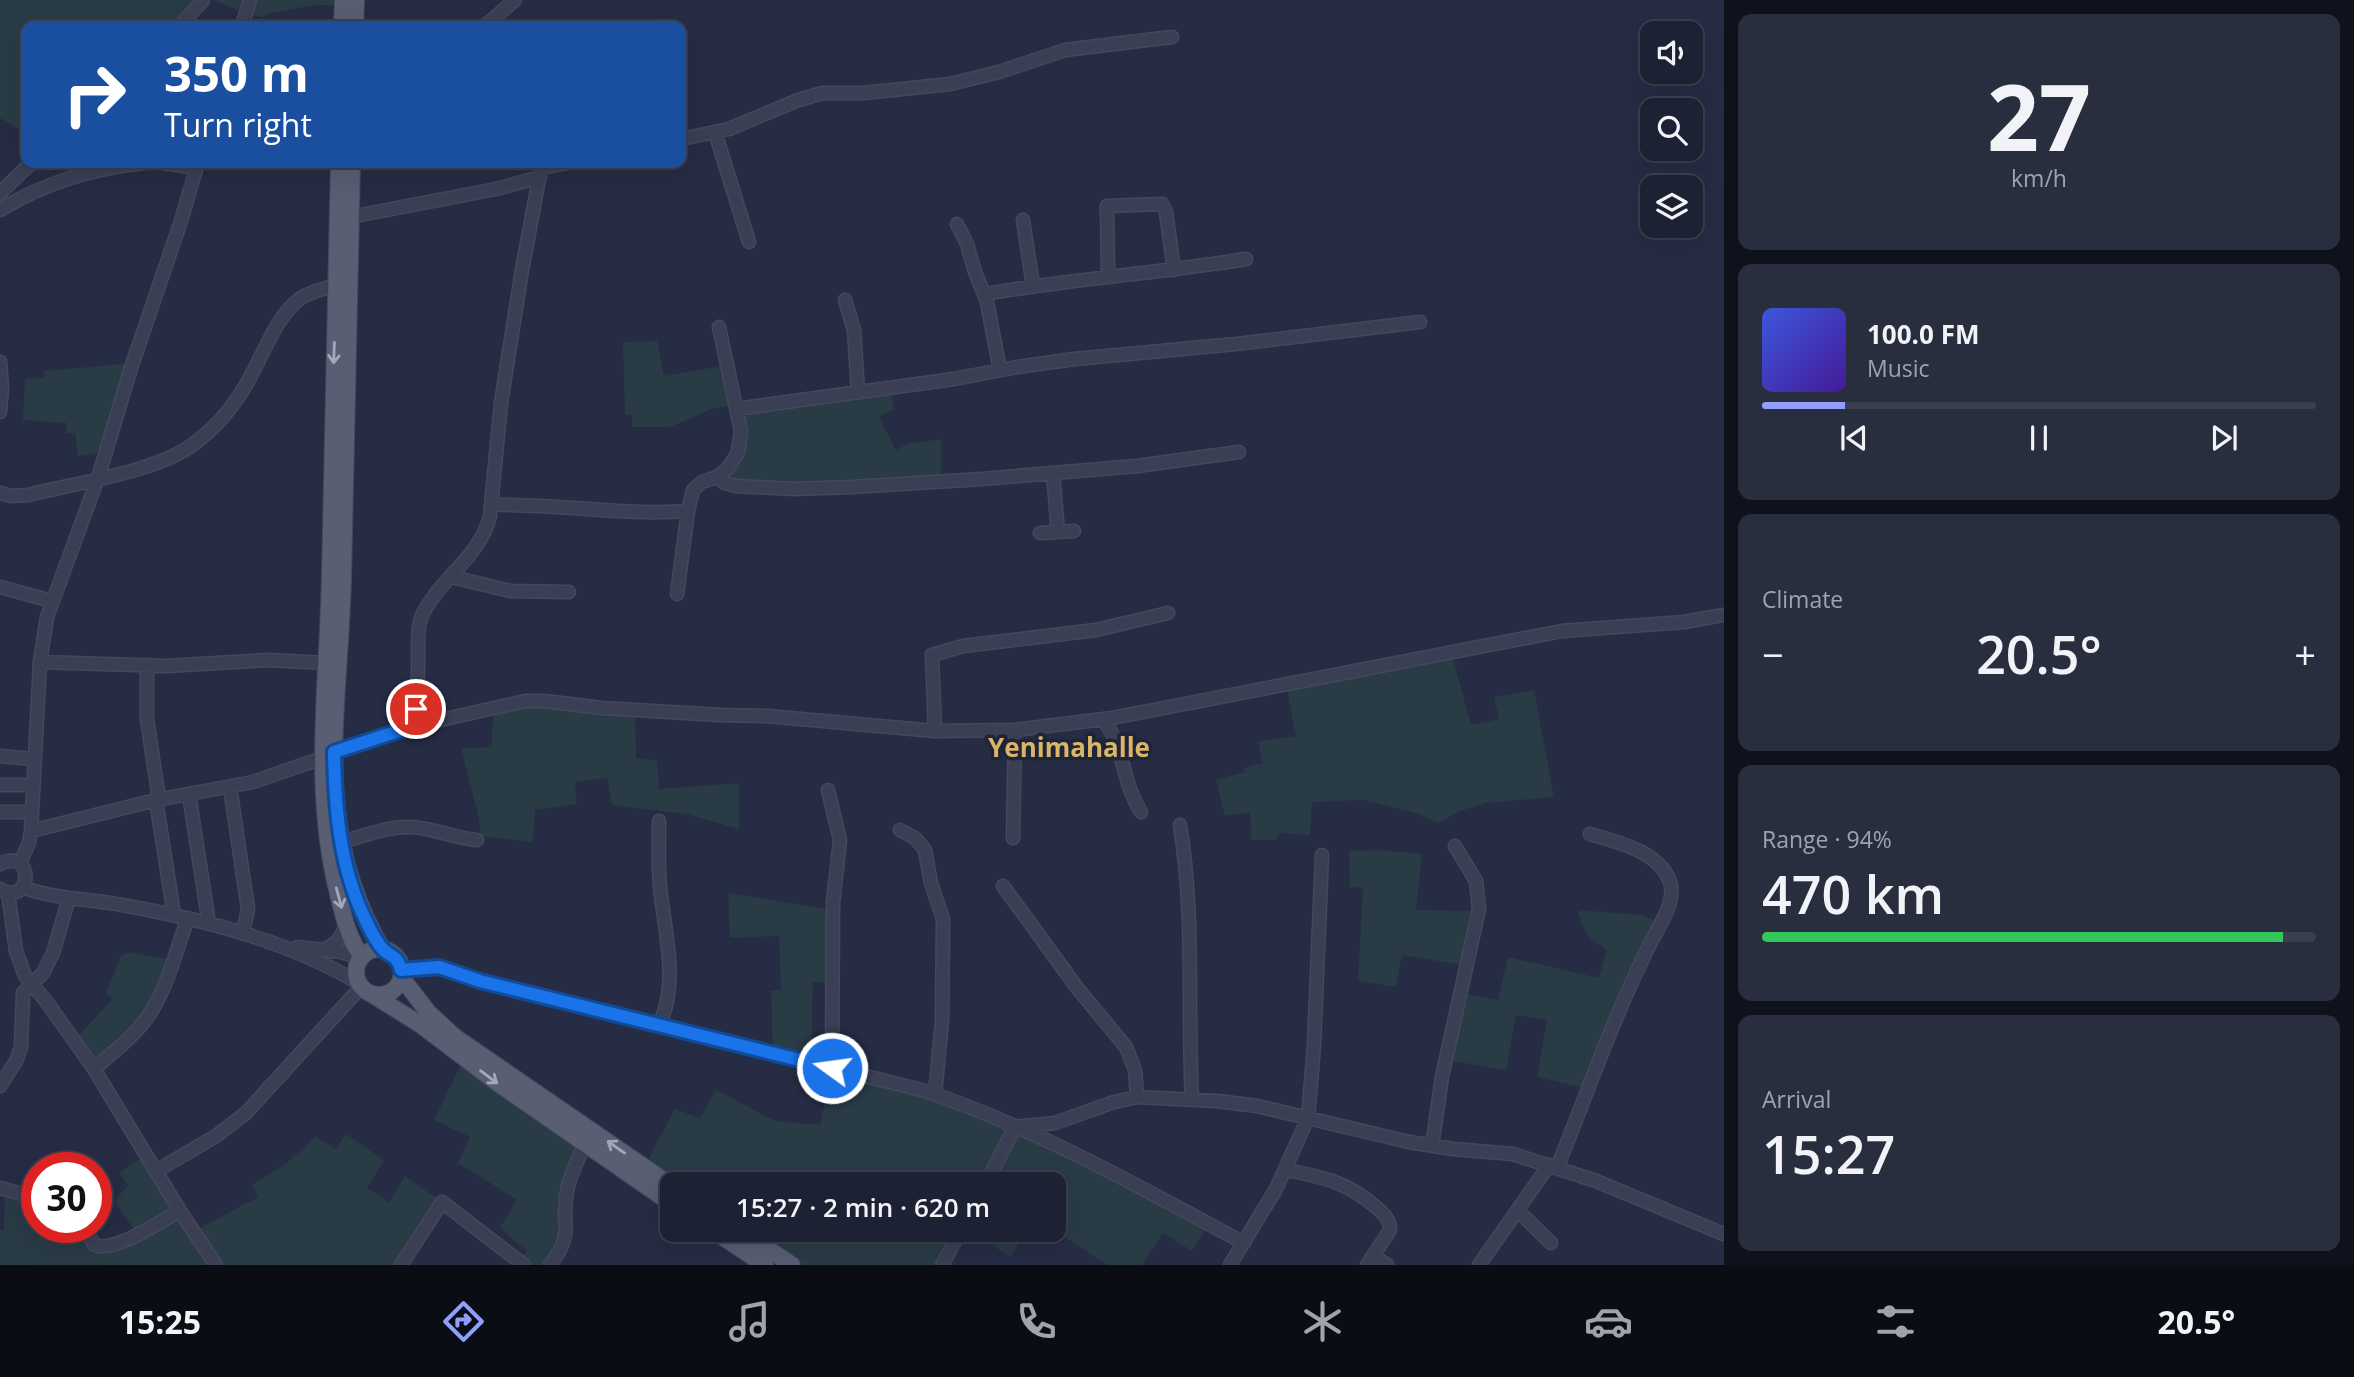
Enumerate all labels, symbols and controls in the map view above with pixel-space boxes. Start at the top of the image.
map controls [1640,21,1703,238]
button: sound [1640,21,1703,84]
text: 350 m [164,40,309,106]
icon: right [49,49,140,140]
text: 27 [1987,54,2091,178]
button: search [1640,98,1703,161]
text: Turn right [164,103,312,146]
text: km/h [2011,162,2067,194]
button: layers [1640,175,1703,238]
text: 100.0 FM [1867,316,1979,352]
one-way arrow [327,342,340,365]
text: Music [1867,352,1930,384]
icon: previous [1835,419,1873,457]
icon: pause [2020,419,2058,457]
icon: next [2205,419,2243,457]
text: Climate [1762,583,1843,615]
text: 20.5° [1976,618,2102,689]
text: − [1762,628,1784,680]
text: + [2294,628,2316,680]
pin [386,679,446,739]
icon: arrive [397,690,435,728]
district label: Yenimahalle [988,729,1150,765]
text: Range · 94% [1762,823,1892,855]
text: 470 km [1762,858,1944,929]
one-way arrow [333,886,346,908]
position arrow [795,1031,869,1105]
one-way arrow [479,1069,498,1084]
text: Arrival [1762,1083,1831,1115]
text: 15:27 [1762,1118,1895,1189]
one-way arrow [607,1140,626,1154]
speed limit sign: 30 [21,1152,112,1243]
text: 15:27 · 2 min · 620 m [736,1189,990,1225]
icon: directions [439,1297,488,1346]
icon: music [725,1297,774,1346]
icon: phone [1012,1297,1061,1346]
icon: climate [1298,1297,1347,1346]
icon: car [1584,1297,1633,1346]
icon: filters [1871,1297,1920,1346]
text: 15:25 [119,1300,201,1343]
text: 20.5° [2157,1300,2235,1343]

